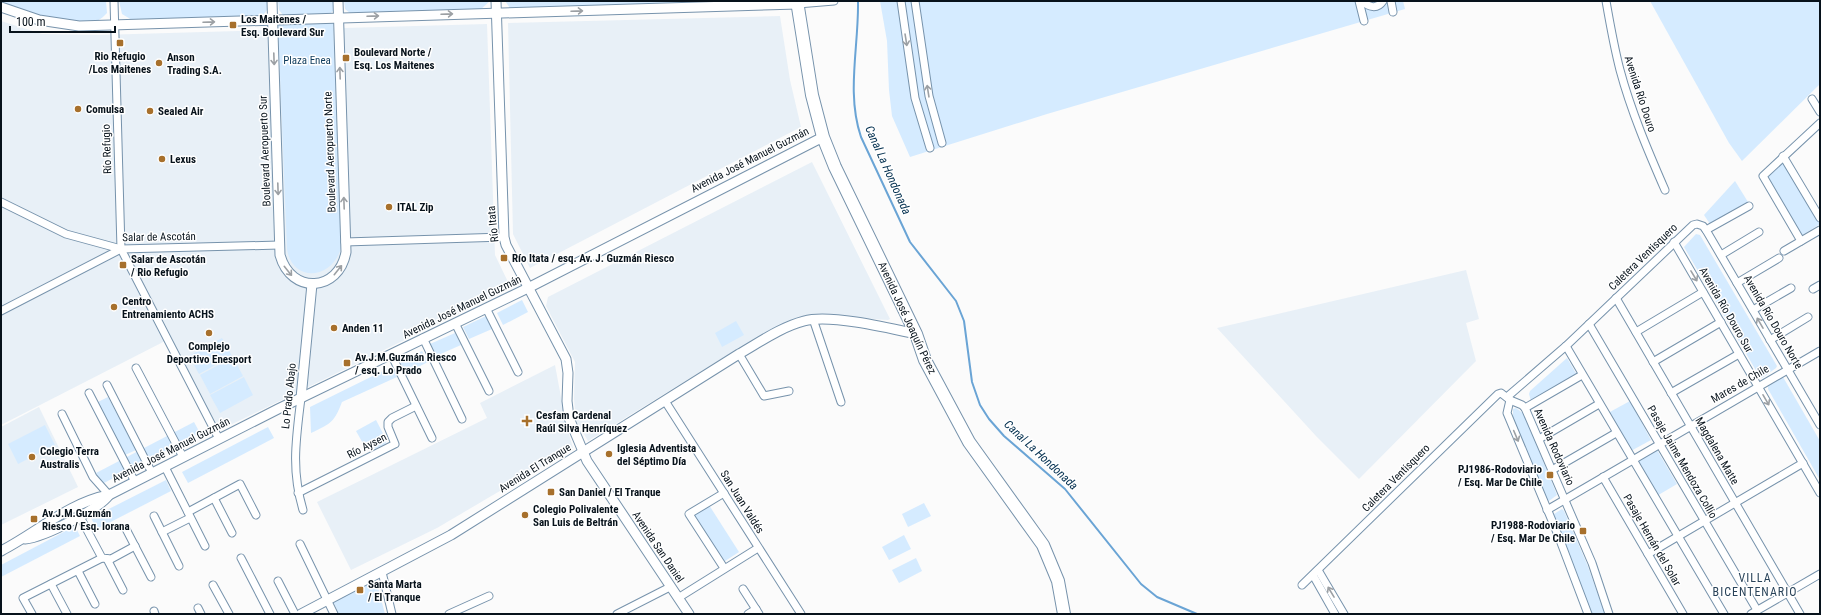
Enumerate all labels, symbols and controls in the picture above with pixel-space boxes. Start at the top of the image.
one-way arrow [570,7,583,14]
scale bar [10,8,115,34]
one-way arrow [440,10,453,18]
place label: Los Maitenes / Esq. Boulevard Sur [241,13,325,39]
one-way arrow [366,13,379,20]
text: 100 m [16,15,46,29]
one-way arrow [202,18,215,26]
marker: Los Maitenes / Esq. Boulevard Sur [228,20,238,30]
one-way arrow [902,33,910,46]
marker: Rio Refugio /Los Maitenes [115,38,125,48]
place label: Boulevard Norte / Esq. Los Maitenes [354,46,434,72]
place label: Rio Refugio /Los Maitenes [89,50,151,76]
place label: Anson Trading S.A. [167,51,222,77]
one-way arrow [270,52,278,65]
marker: Boulevard Norte / Esq. Los Maitenes [341,53,351,63]
park label: Plaza Enea [283,54,331,67]
street label: Avenida Río Douro [1622,54,1659,134]
marker: Anson Trading S.A. [154,58,164,68]
one-way arrow [336,67,344,80]
one-way arrow [924,85,932,98]
street label: Boulevard Aeropuerto Norte [321,91,339,213]
street label: Boulevard Aeropuerto Sur [257,95,273,207]
place label: Comulsa [86,103,124,116]
marker: Comulsa [73,104,83,114]
place label: Sealed Air [158,105,204,118]
marker: Sealed Air [145,106,155,116]
street label: Río Refugio [100,123,114,174]
water label: Canal La Hondonada [862,124,914,216]
street label: Avenida José Manuel Guzmán [689,125,811,195]
place label: Lexus [170,153,196,166]
marker: Lexus [157,154,167,164]
one-way arrow [274,182,282,195]
one-way arrow [340,197,348,210]
place label: ITAL Zip [397,201,434,214]
marker: ITAL Zip [384,202,394,212]
street label: Río Itata [485,205,501,243]
street label: Caletera Ventisquero [1606,221,1680,293]
street label: Salar de Ascotán [122,230,196,244]
place label: Río Itata / esq. Av. J. Guzmán Riesco [512,252,675,265]
place label: Salar de Ascotán / Rio Refugio [131,253,206,279]
marker: Río Itata / esq. Av. J. Guzmán Riesco [499,253,509,263]
marker: Salar de Ascotán / Rio Refugio [118,260,128,270]
street label: Avenida José Joaquín Pérez [875,260,939,376]
one-way arrow [284,265,293,276]
one-way arrow [333,265,342,276]
street label: Avenida Río Douro Sur [1696,265,1756,355]
one-way arrow [1690,270,1698,282]
street label: Avenida José Manuel Guzmán [401,273,523,341]
street label: Avenida Río Douro Norte [1741,273,1805,371]
place label: Centro Entrenamiento ACHS [122,295,214,321]
marker: Centro Entrenamiento ACHS [109,302,119,312]
one-way arrow [1756,317,1764,329]
place label: Anden 11 [342,322,384,335]
marker: Anden 11 [329,323,339,333]
marker: Complejo Deportivo Enesport [204,328,214,338]
place label: Complejo Deportivo Enesport [167,340,252,366]
place label: Av.J.M.Guzmán Riesco / esq. Lo Prado [355,351,457,377]
marker: Av.J.M.Guzmán Riesco / esq. Lo Prado [342,358,352,368]
street label: Lo Prado Abajo [279,362,299,430]
street label: Mares de Chile [1709,362,1771,406]
one-way arrow [1763,394,1771,406]
street label: Pasaje Jaime Mendoza Collio [1644,403,1720,521]
street label: Avenida Rodoviario [1531,406,1577,488]
place label: Cesfam Cardenal Raúl Silva Henríquez [536,409,627,435]
street label: Avenida José Manuel Guzmán [110,415,232,485]
marker: Cesfam Cardenal Raúl Silva Henríquez [521,415,533,427]
street label: Magdalena Matte [1692,415,1742,487]
water label: Canal La Hondonada [1001,417,1081,493]
one-way arrow [1513,430,1521,442]
street label: Río Aysen [345,431,389,461]
street label: Avenida El Tranque [497,441,573,495]
street label: Caletera Ventisquero [1359,441,1433,515]
place label: Iglesia Adventista del Séptimo Día [617,442,696,468]
place label: Colegio Terra Australis [40,445,99,471]
marker: Iglesia Adventista del Séptimo Día [604,449,614,459]
marker: Colegio Terra Australis [27,452,37,462]
place label: PJ1986-Rodoviario / Esq. Mar De Chile [1458,463,1543,489]
street label: San Juan Valdés [717,468,767,536]
marker: PJ1986-Rodoviario / Esq. Mar De Chile [1545,470,1555,480]
place label: San Daniel / El Tranque [559,486,661,499]
marker: San Daniel / El Tranque [546,487,556,497]
street label: Pasaje Hernán del Solar [1620,492,1684,589]
place label: Colegio Polivalente San Luis de Beltrán [533,503,618,529]
place label: Av.J.M.Guzmán Riesco / Esq. Iorana [42,507,130,533]
street label: Avenida San Daniel [629,509,687,585]
marker: Colegio Polivalente San Luis de Beltrán [520,510,530,520]
marker: Av.J.M.Guzmán Riesco / Esq. Iorana [29,514,39,524]
place label: PJ1988-Rodoviario / Esq. Mar De Chile [1491,519,1576,545]
marker: PJ1988-Rodoviario / Esq. Mar De Chile [1578,526,1588,536]
district label: VILLA BICENTENARIO [1713,571,1797,599]
place label: Santa Marta / El Tranque [368,578,422,604]
marker: Santa Marta / El Tranque [355,585,365,595]
one-way arrow [1327,586,1335,598]

